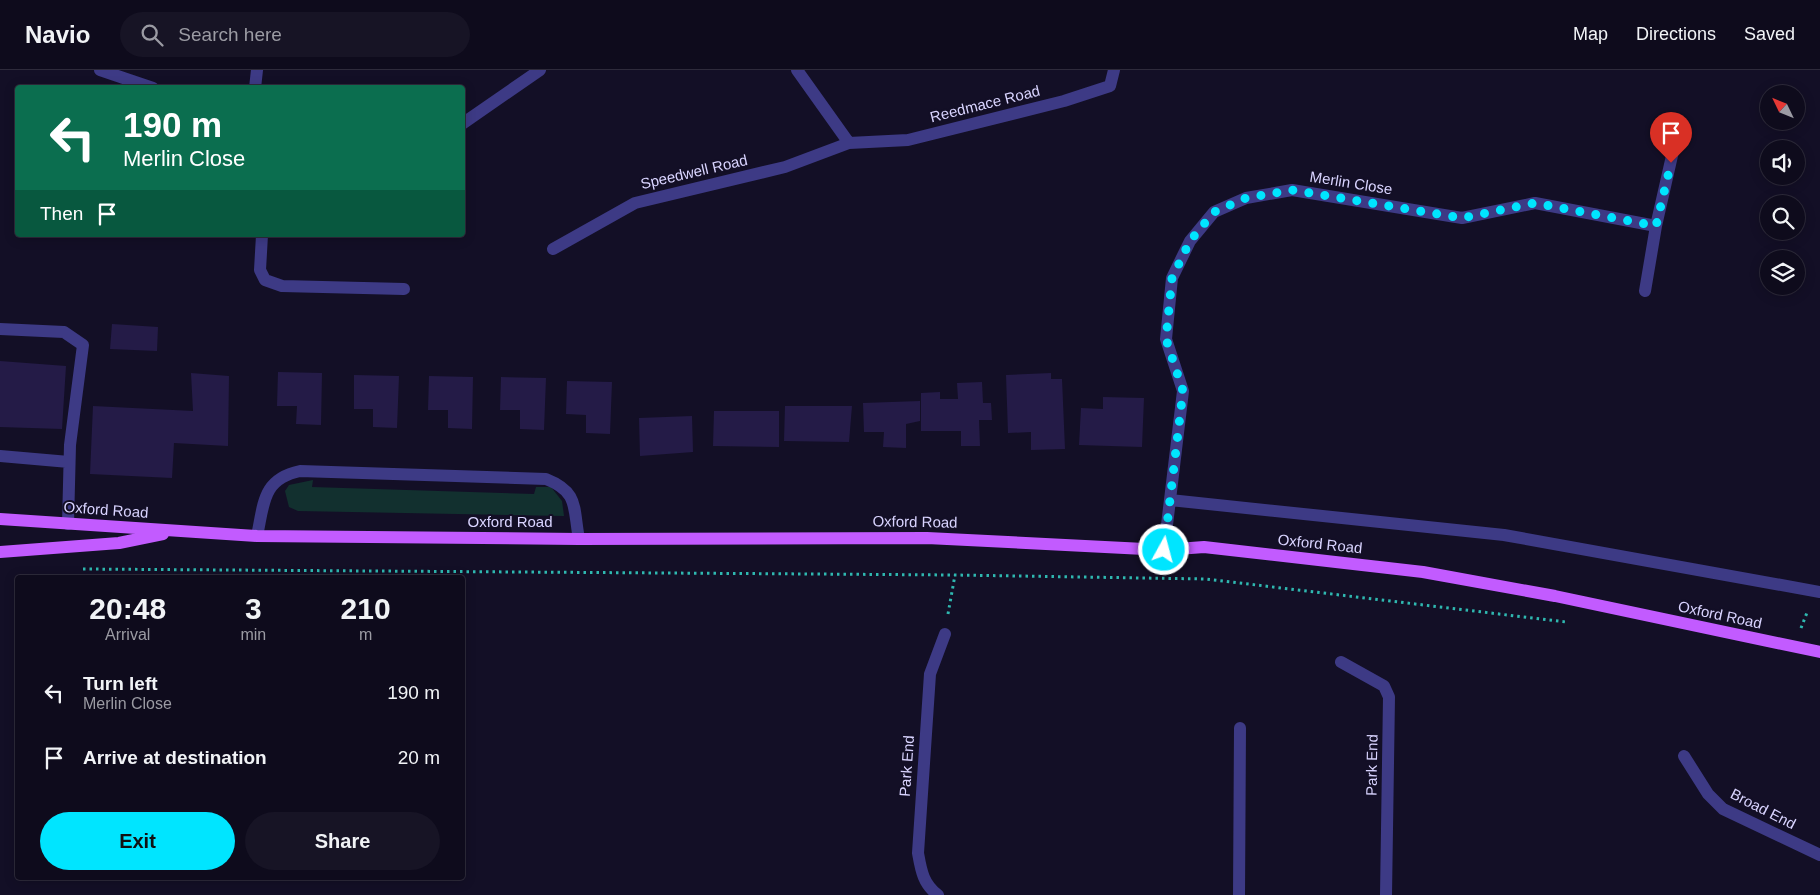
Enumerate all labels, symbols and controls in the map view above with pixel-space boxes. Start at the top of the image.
search box [120,12,470,57]
text: Navio [25,21,90,48]
icon: search [138,21,166,49]
text: Search here [178,24,282,45]
text: Map [1573,24,1608,44]
text: Directions [1636,24,1716,44]
text: Saved [1744,24,1795,44]
street label: Reedmace Road [928,82,1042,125]
north arrow [1760,85,1805,130]
map controls [1760,85,1805,295]
icon: left [40,105,105,170]
text: 190 m [123,105,222,144]
pin [1650,112,1692,163]
icon: arrive [1657,119,1685,147]
button: sound [1760,140,1805,185]
text: Merlin Close [123,146,245,171]
street label: Speedwell Road [639,151,749,192]
street label: Merlin Close [1309,168,1394,197]
button: search [1760,195,1805,240]
icon: arrive [93,200,121,228]
text: Then [40,203,83,224]
button: layers [1760,250,1805,295]
street label: Oxford Road [63,498,149,521]
street label: Oxford Road [872,512,958,531]
street label: Oxford Road [467,513,553,530]
position arrow [1137,523,1189,575]
street label: Oxford Road [1277,531,1363,556]
text: 20:48 [89,592,166,625]
text: 3 [245,592,262,625]
text: 210 [341,592,391,625]
street label: Oxford Road [1677,597,1763,632]
text: Arrival [105,626,150,643]
text: min [240,626,266,643]
text: m [359,626,372,643]
text: Turn left [83,673,158,694]
icon: left [40,679,68,707]
text: 190 m [387,682,440,703]
text: Merlin Close [83,695,172,712]
street label: Park End [1362,734,1381,796]
street label: Park End [896,735,917,797]
icon: arrive [40,744,68,772]
text: Arrive at destination [83,747,267,768]
text: 20 m [398,747,440,768]
street label: Broad End [1728,785,1799,832]
button: Exit [40,812,235,870]
button: Share [245,812,440,870]

